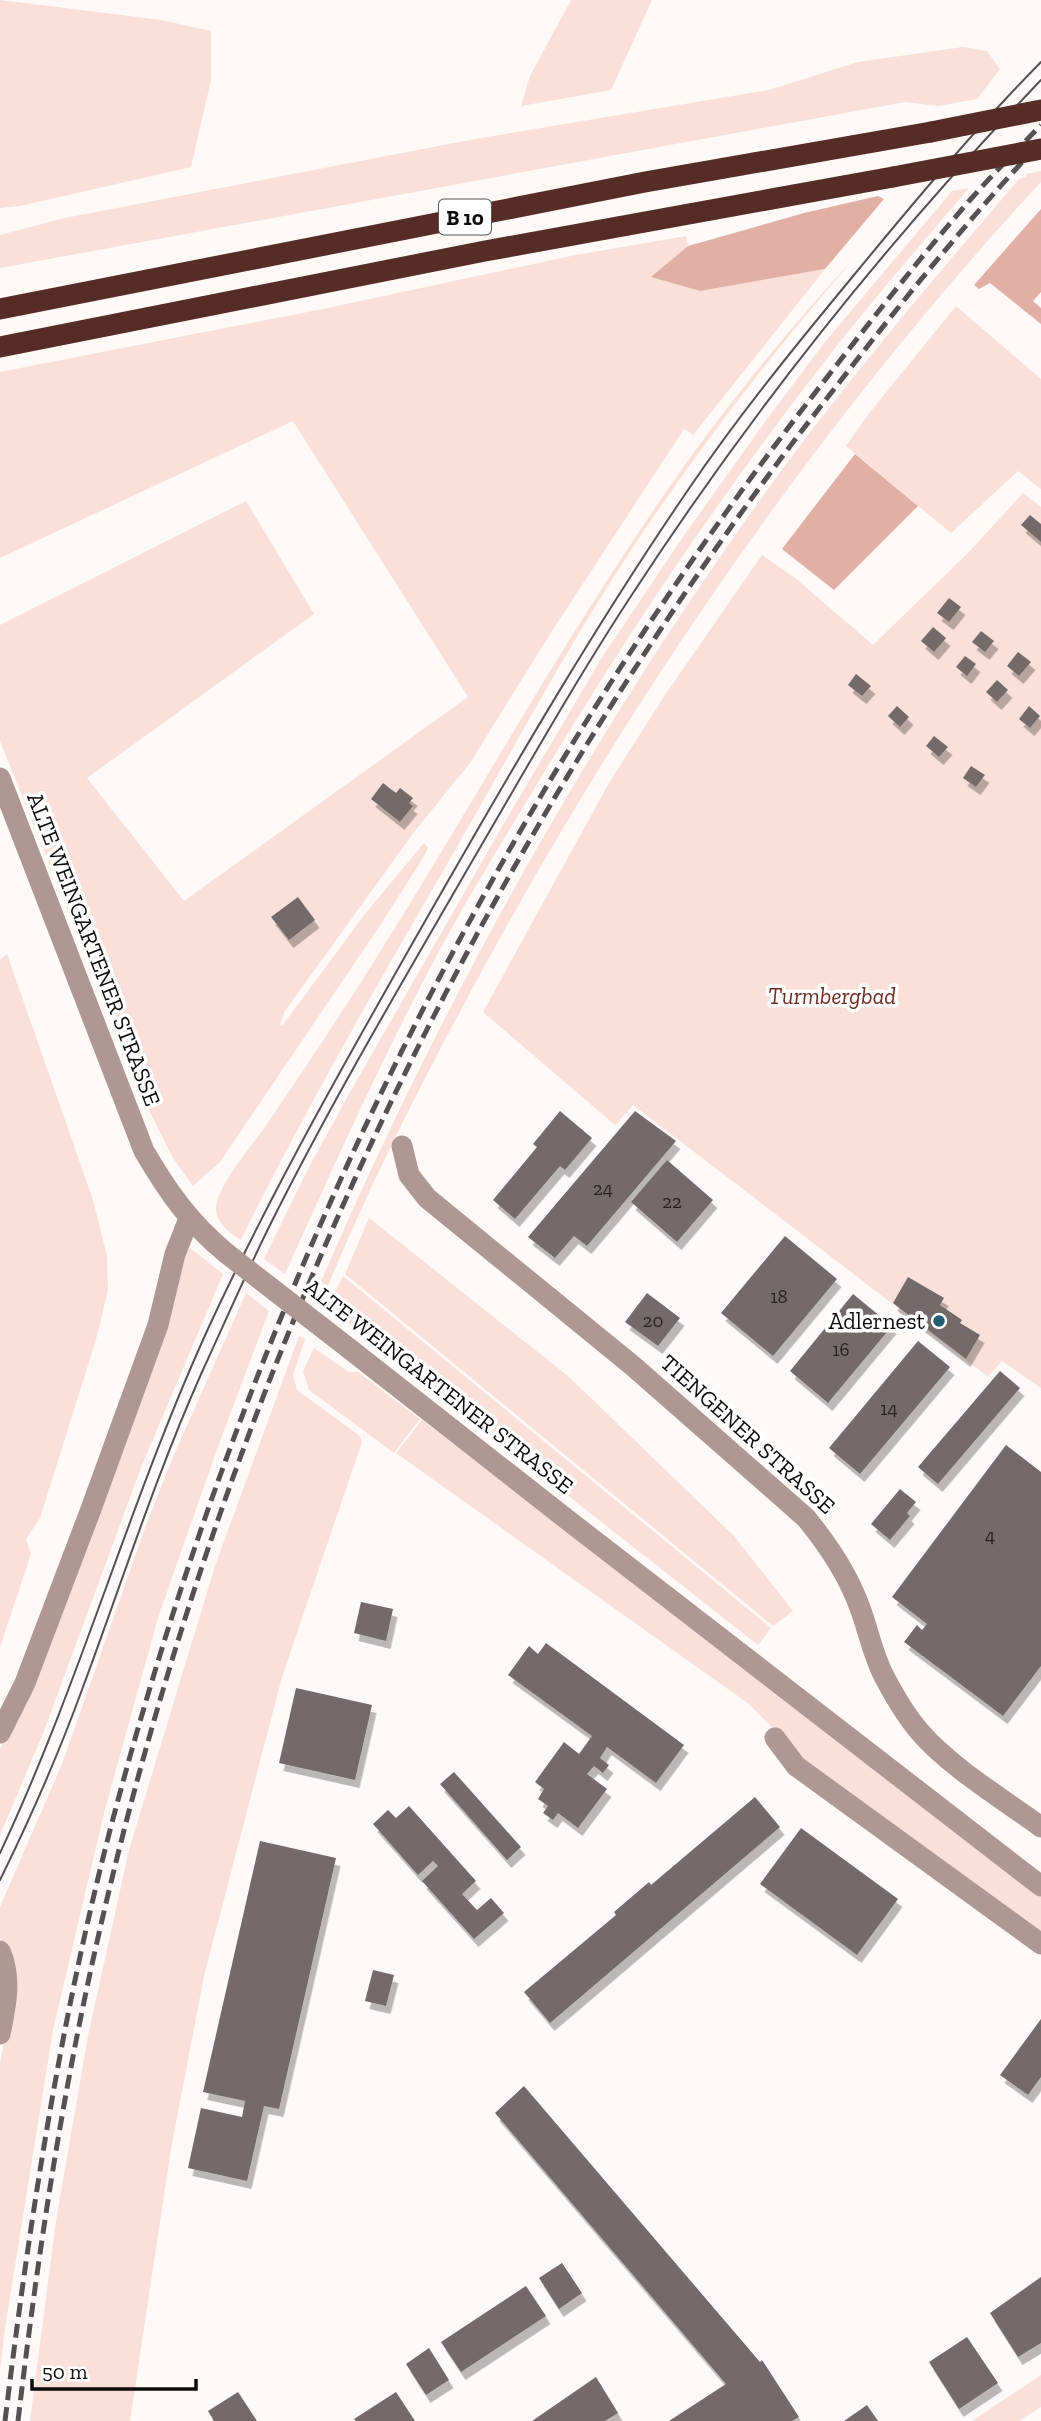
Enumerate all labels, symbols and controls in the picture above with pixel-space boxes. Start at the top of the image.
road number: B 10 [439,200,491,234]
street label: ALTE WEINGARTENER STRASSE [21,788,167,1110]
park label: Turmbergbad [768,982,896,1010]
house number: 24 [593,1177,613,1200]
house number: 22 [662,1190,682,1213]
street label: ALTE WEINGARTENER STRASSE [299,1272,579,1500]
house number: 18 [770,1285,788,1308]
place label: Adlernest [829,1307,925,1335]
house number: 20 [643,1309,663,1332]
marker: Adlernest [931,1313,947,1329]
house number: 16 [832,1338,850,1361]
street label: TIENGENER STRASSE [655,1348,841,1520]
house number: 14 [880,1397,898,1420]
house number: 4 [985,1524,995,1547]
scale bar [32,2348,196,2392]
text: 50 m [42,2359,88,2384]

